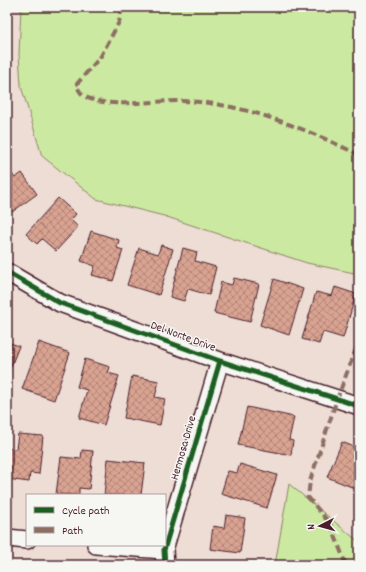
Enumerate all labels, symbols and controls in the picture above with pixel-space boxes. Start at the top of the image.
street label: Del Norte Drive [148,317,218,357]
street label: Hermosa Drive [167,414,201,482]
legend [26,494,166,546]
text: Cycle path [62,503,110,520]
north arrow [300,506,340,546]
text: Path [62,523,83,540]
text: N [304,523,320,530]

